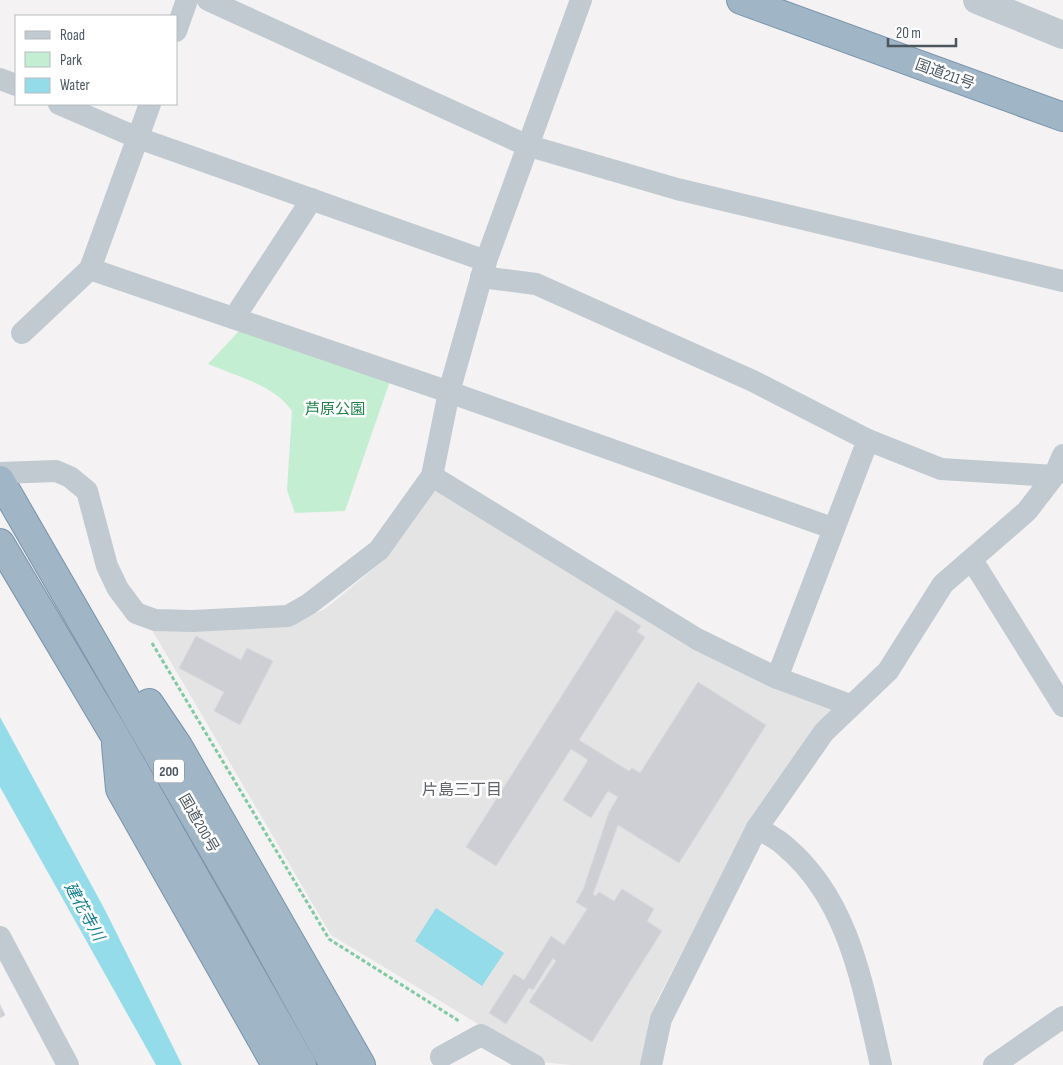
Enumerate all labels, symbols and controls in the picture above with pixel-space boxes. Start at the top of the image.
legend [15,15,178,105]
scale bar [888,15,956,47]
text: 20 m [896,24,921,43]
text: Road [60,26,85,45]
text: Park [60,51,82,70]
street label: 国道211号 [913,55,977,94]
text: Water [60,76,91,95]
park label: 芦原公園 [305,400,365,419]
road number: 200 [154,759,184,782]
district label: 片島三丁目 [422,781,502,800]
street label: 国道200号 [174,791,223,856]
water label: 建花寺川 [60,879,108,946]

